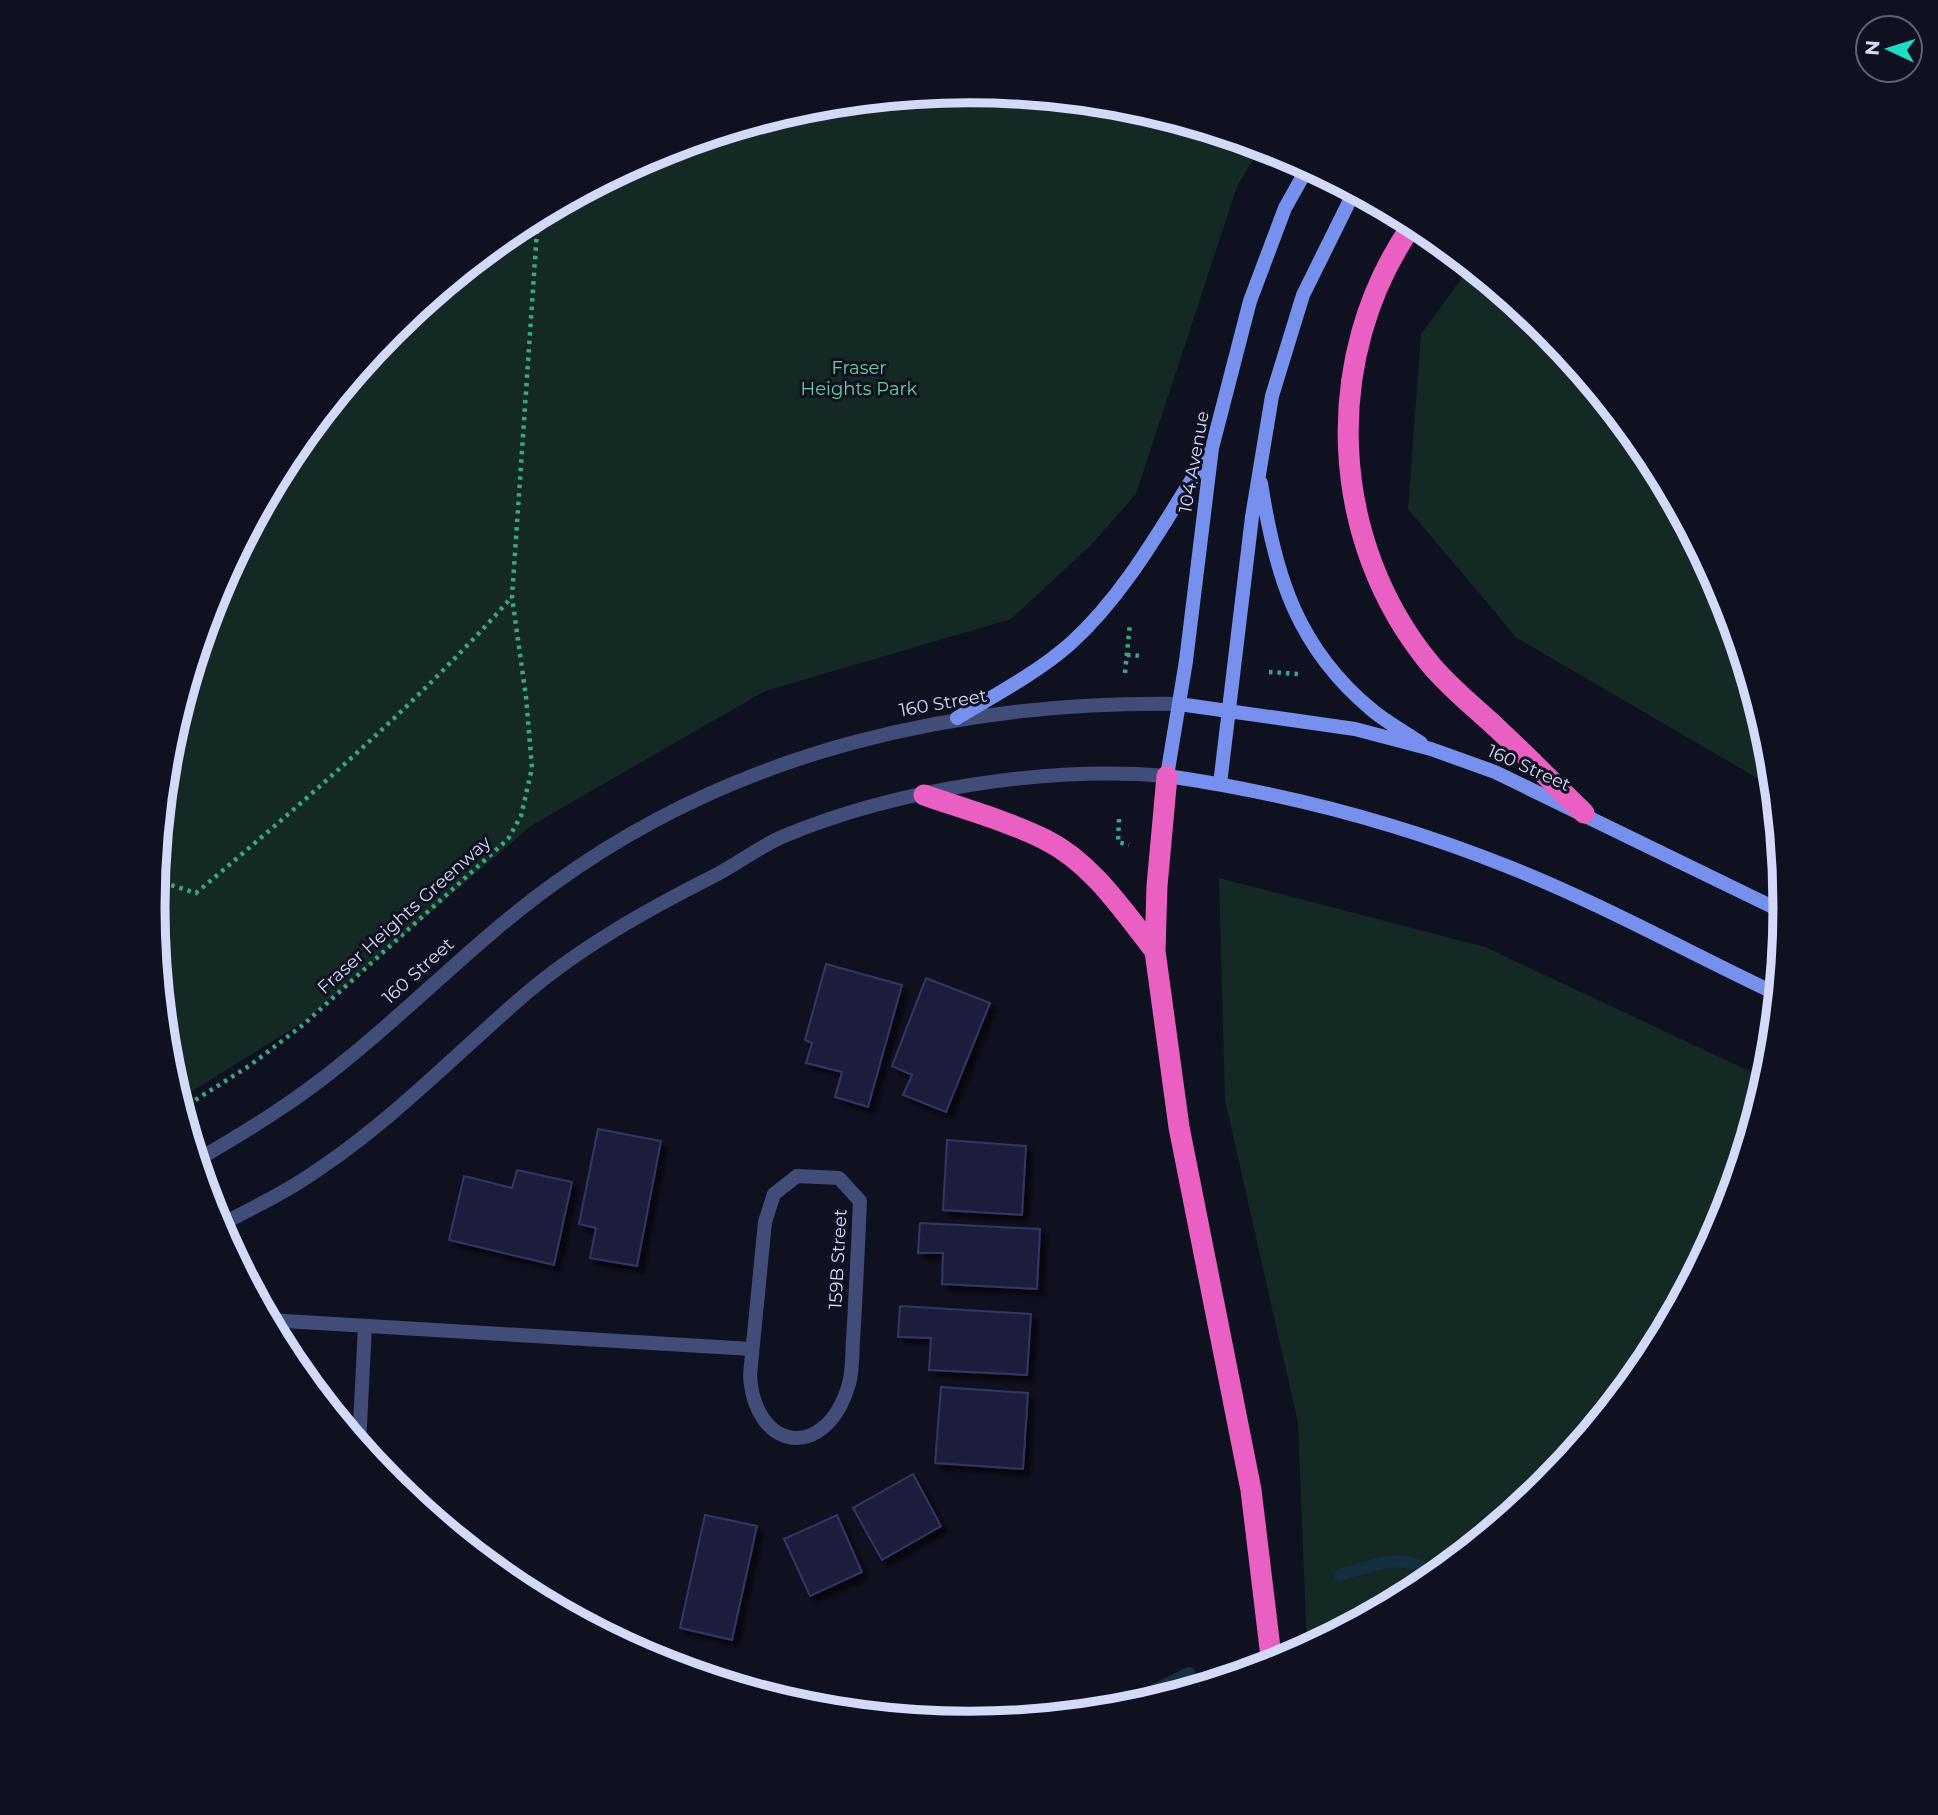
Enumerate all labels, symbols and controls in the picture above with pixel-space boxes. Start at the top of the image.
north arrow [1854,14,1924,84]
text: N [1861,39,1885,56]
park label: Fraser Heights Park [801,357,918,400]
street label: 104 Avenue [1174,409,1214,515]
street label: 160 Street [898,684,988,722]
street label: 160 Street [1484,740,1574,796]
street label: Fraser Heights Greenway [313,831,495,999]
street label: 160 Street [378,933,458,1009]
street label: 159B Street [824,1208,852,1310]

